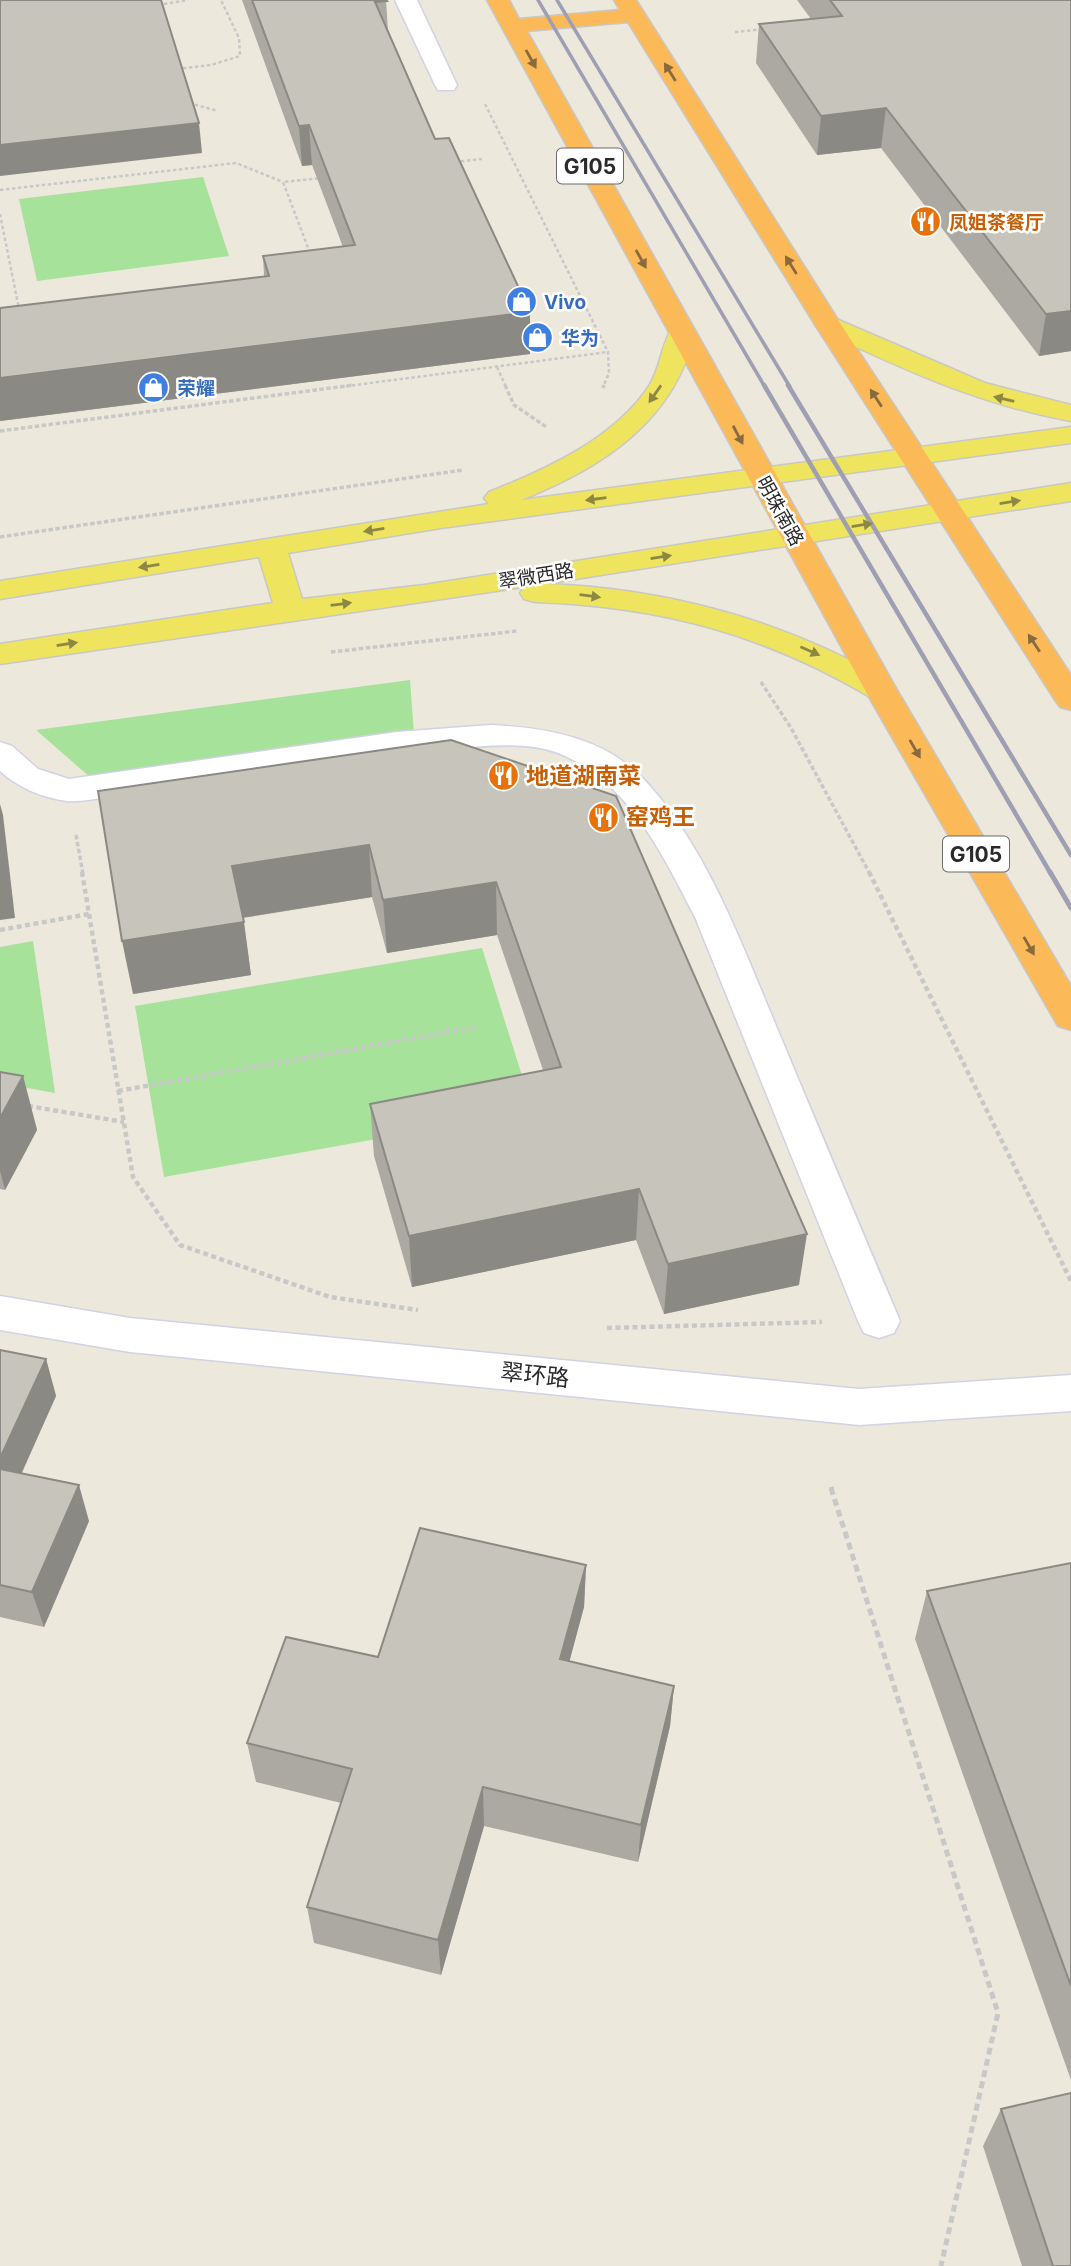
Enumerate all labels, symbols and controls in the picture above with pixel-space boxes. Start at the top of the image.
one-way arrow [525,50,537,69]
one-way arrow [664,62,677,81]
road number: G105 [557,148,623,184]
restaurant icon: 凤姐茶餐厅 [909,205,943,239]
place label: 凤姐茶餐厅 [949,211,1044,234]
one-way arrow [635,249,647,268]
one-way arrow [784,255,797,274]
shop icon: Vivo [504,285,538,319]
place label: Vivo [544,291,586,314]
shop icon: 华为 [521,321,555,355]
place label: 华为 [561,327,599,350]
shop icon: 荣耀 [137,371,171,405]
place label: 荣耀 [177,377,215,400]
one-way arrow [648,385,662,403]
one-way arrow [869,389,883,407]
one-way arrow [993,394,1015,405]
one-way arrow [732,425,744,445]
street label: 明珠南路 [752,472,808,550]
one-way arrow [585,493,607,504]
one-way arrow [999,496,1021,507]
one-way arrow [851,520,873,531]
one-way arrow [363,525,385,536]
one-way arrow [650,551,672,562]
street label: 翠微西路 [497,559,575,593]
one-way arrow [138,561,160,572]
one-way arrow [580,591,602,602]
one-way arrow [330,598,352,609]
one-way arrow [1028,633,1041,652]
one-way arrow [57,638,79,649]
one-way arrow [800,646,821,657]
one-way arrow [909,740,921,759]
restaurant icon: 地道湖南菜 [486,759,520,793]
place label: 地道湖南菜 [526,762,641,790]
restaurant icon: 窑鸡王 [586,800,620,834]
place label: 窑鸡王 [626,803,695,831]
road number: G105 [943,836,1009,872]
one-way arrow [1023,936,1036,955]
street label: 翠环路 [499,1357,571,1393]

